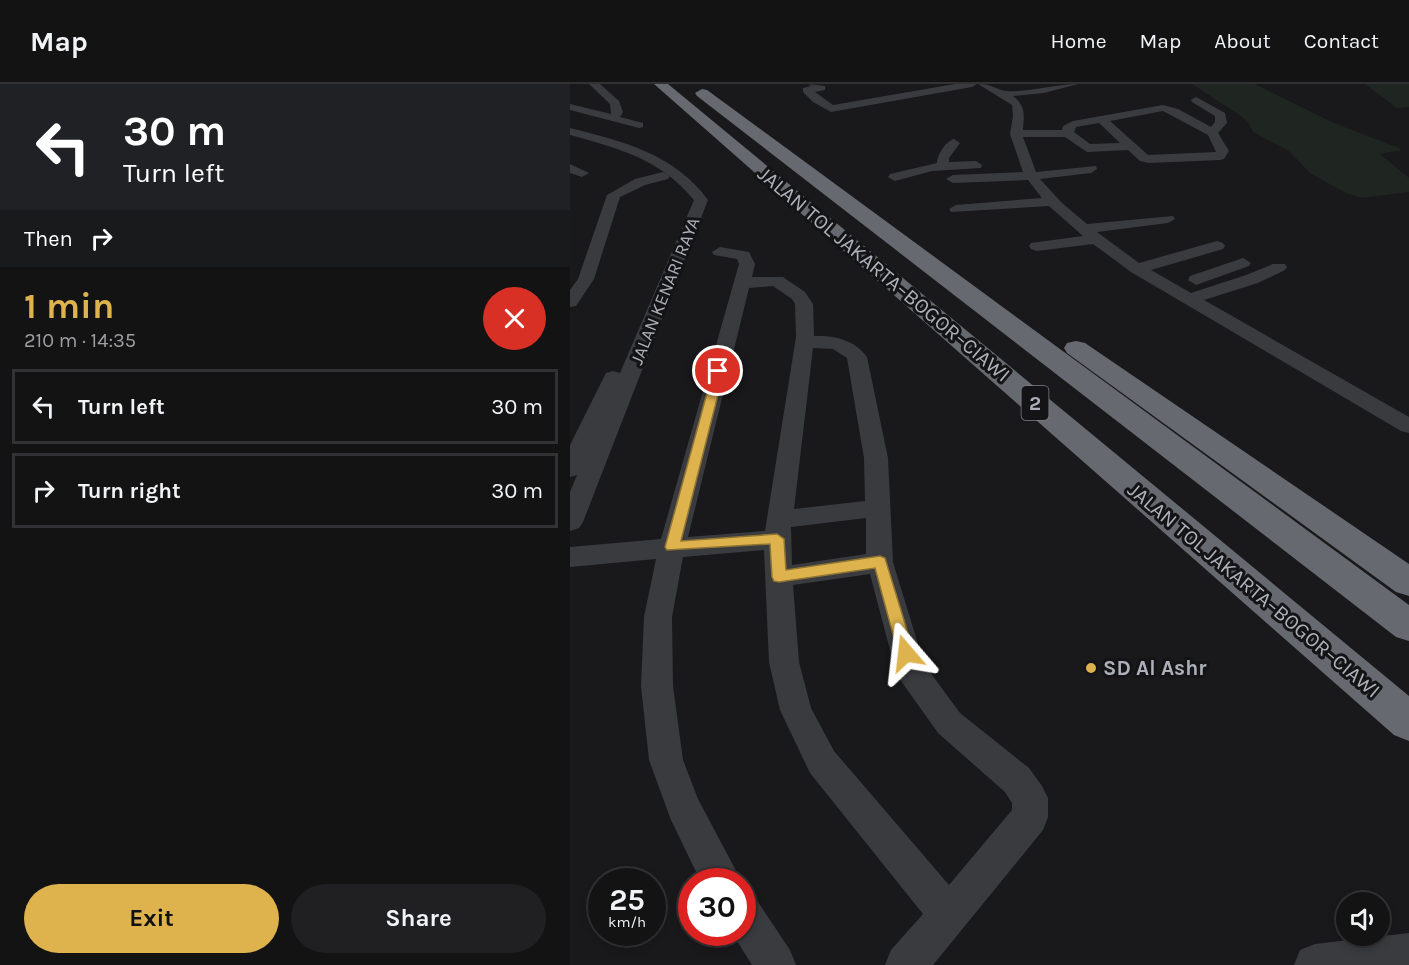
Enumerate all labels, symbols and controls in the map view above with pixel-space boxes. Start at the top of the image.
text: Map [30,25,88,58]
text: Home [1051,29,1107,53]
text: Map [1140,29,1181,53]
text: About [1214,29,1271,53]
text: Contact [1304,29,1379,53]
text: 30 m [123,106,226,156]
icon: left [24,108,102,186]
text: Turn left [123,157,224,189]
street label: JALAN TOL JAKARTA–BOGOR–CIAWI [753,161,1015,387]
street label: JALAN KENARI RAYA [625,214,705,368]
icon: right [85,222,118,255]
text: Then [24,226,73,252]
text: 1 min [24,285,114,327]
button: close [483,287,546,350]
text: 210 m · 14:35 [24,329,136,352]
pin [692,345,743,396]
icon: arrive [701,354,734,387]
road number: 2 [1022,386,1048,420]
icon: left [27,390,60,423]
text: Turn left [78,394,165,420]
text: 30 m [491,394,543,420]
icon: right [27,474,60,507]
street label: JALAN TOL JAKARTA–BOGOR–CIAWI [1123,477,1385,703]
text: Turn right [78,478,181,504]
text: 30 m [491,478,543,504]
position arrow [874,621,938,685]
place label: SD Al Ashr [1103,656,1207,680]
marker: SD Al Ashr [1084,661,1098,675]
speed limit sign: 30 [678,868,756,946]
text: 25 [609,882,645,918]
button: Exit [24,884,279,953]
button: Share [291,884,546,953]
map controls [1336,892,1390,946]
button: sound [1336,892,1390,946]
text: km/h [608,913,646,931]

